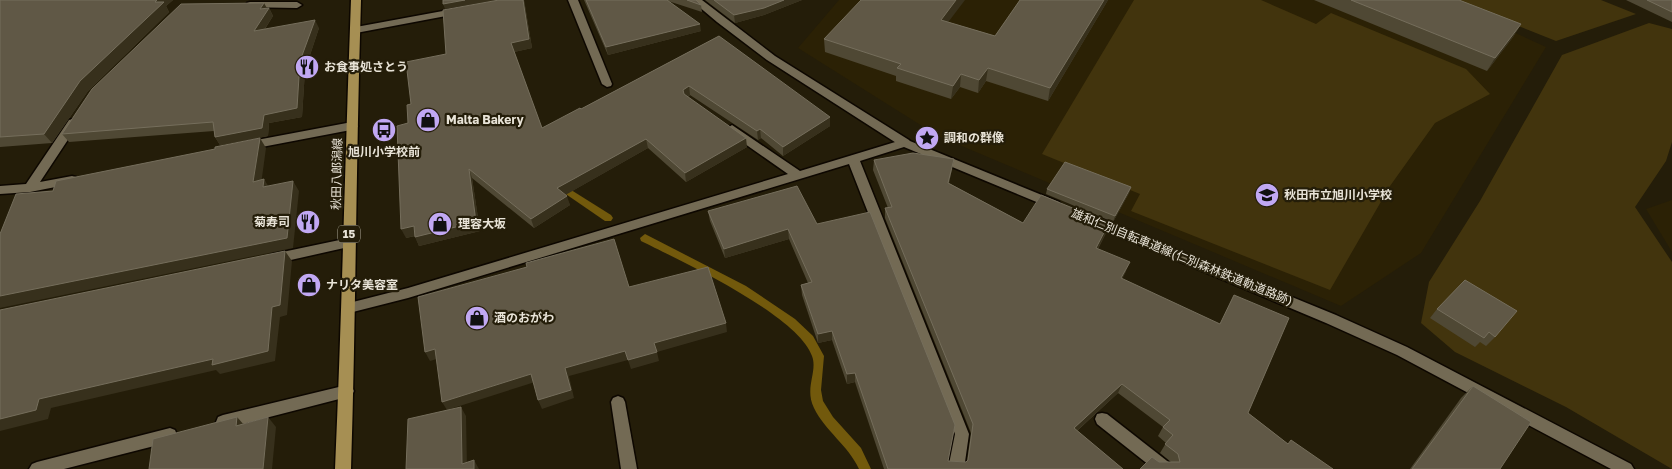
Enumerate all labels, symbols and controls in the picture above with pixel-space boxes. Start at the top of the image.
restaurant icon: お食事処さとう [294,54,320,80]
place label: お食事処さとう [324,59,408,74]
shop icon: Malta Bakery [415,107,441,133]
place label: Malta Bakery [446,112,524,127]
bus stop icon: 旭川小学校前 [371,117,397,143]
place icon: 調和の群像 [914,125,940,151]
place label: 調和の群像 [944,130,1004,145]
street label: 秋田八郎潟線 [328,138,345,210]
place label: 旭川小学校前 [348,144,420,159]
school or university icon: 秋田市立旭川小学校 [1254,182,1280,208]
place label: 秋田市立旭川小学校 [1284,187,1392,202]
street label: 雄和仁別自転車道線(仁別森林鉄道軌道路跡) [1069,205,1295,308]
restaurant icon: 菊寿司 [295,209,321,235]
shop icon: 理容大坂 [427,211,453,237]
place label: 菊寿司 [254,214,290,229]
place label: 理容大坂 [458,216,506,231]
road number: 15 [338,225,360,242]
shop icon: ナリタ美容室 [296,272,322,298]
place label: ナリタ美容室 [326,277,398,292]
shop icon: 酒のおがわ [464,305,490,331]
place label: 酒のおがわ [494,310,554,325]

